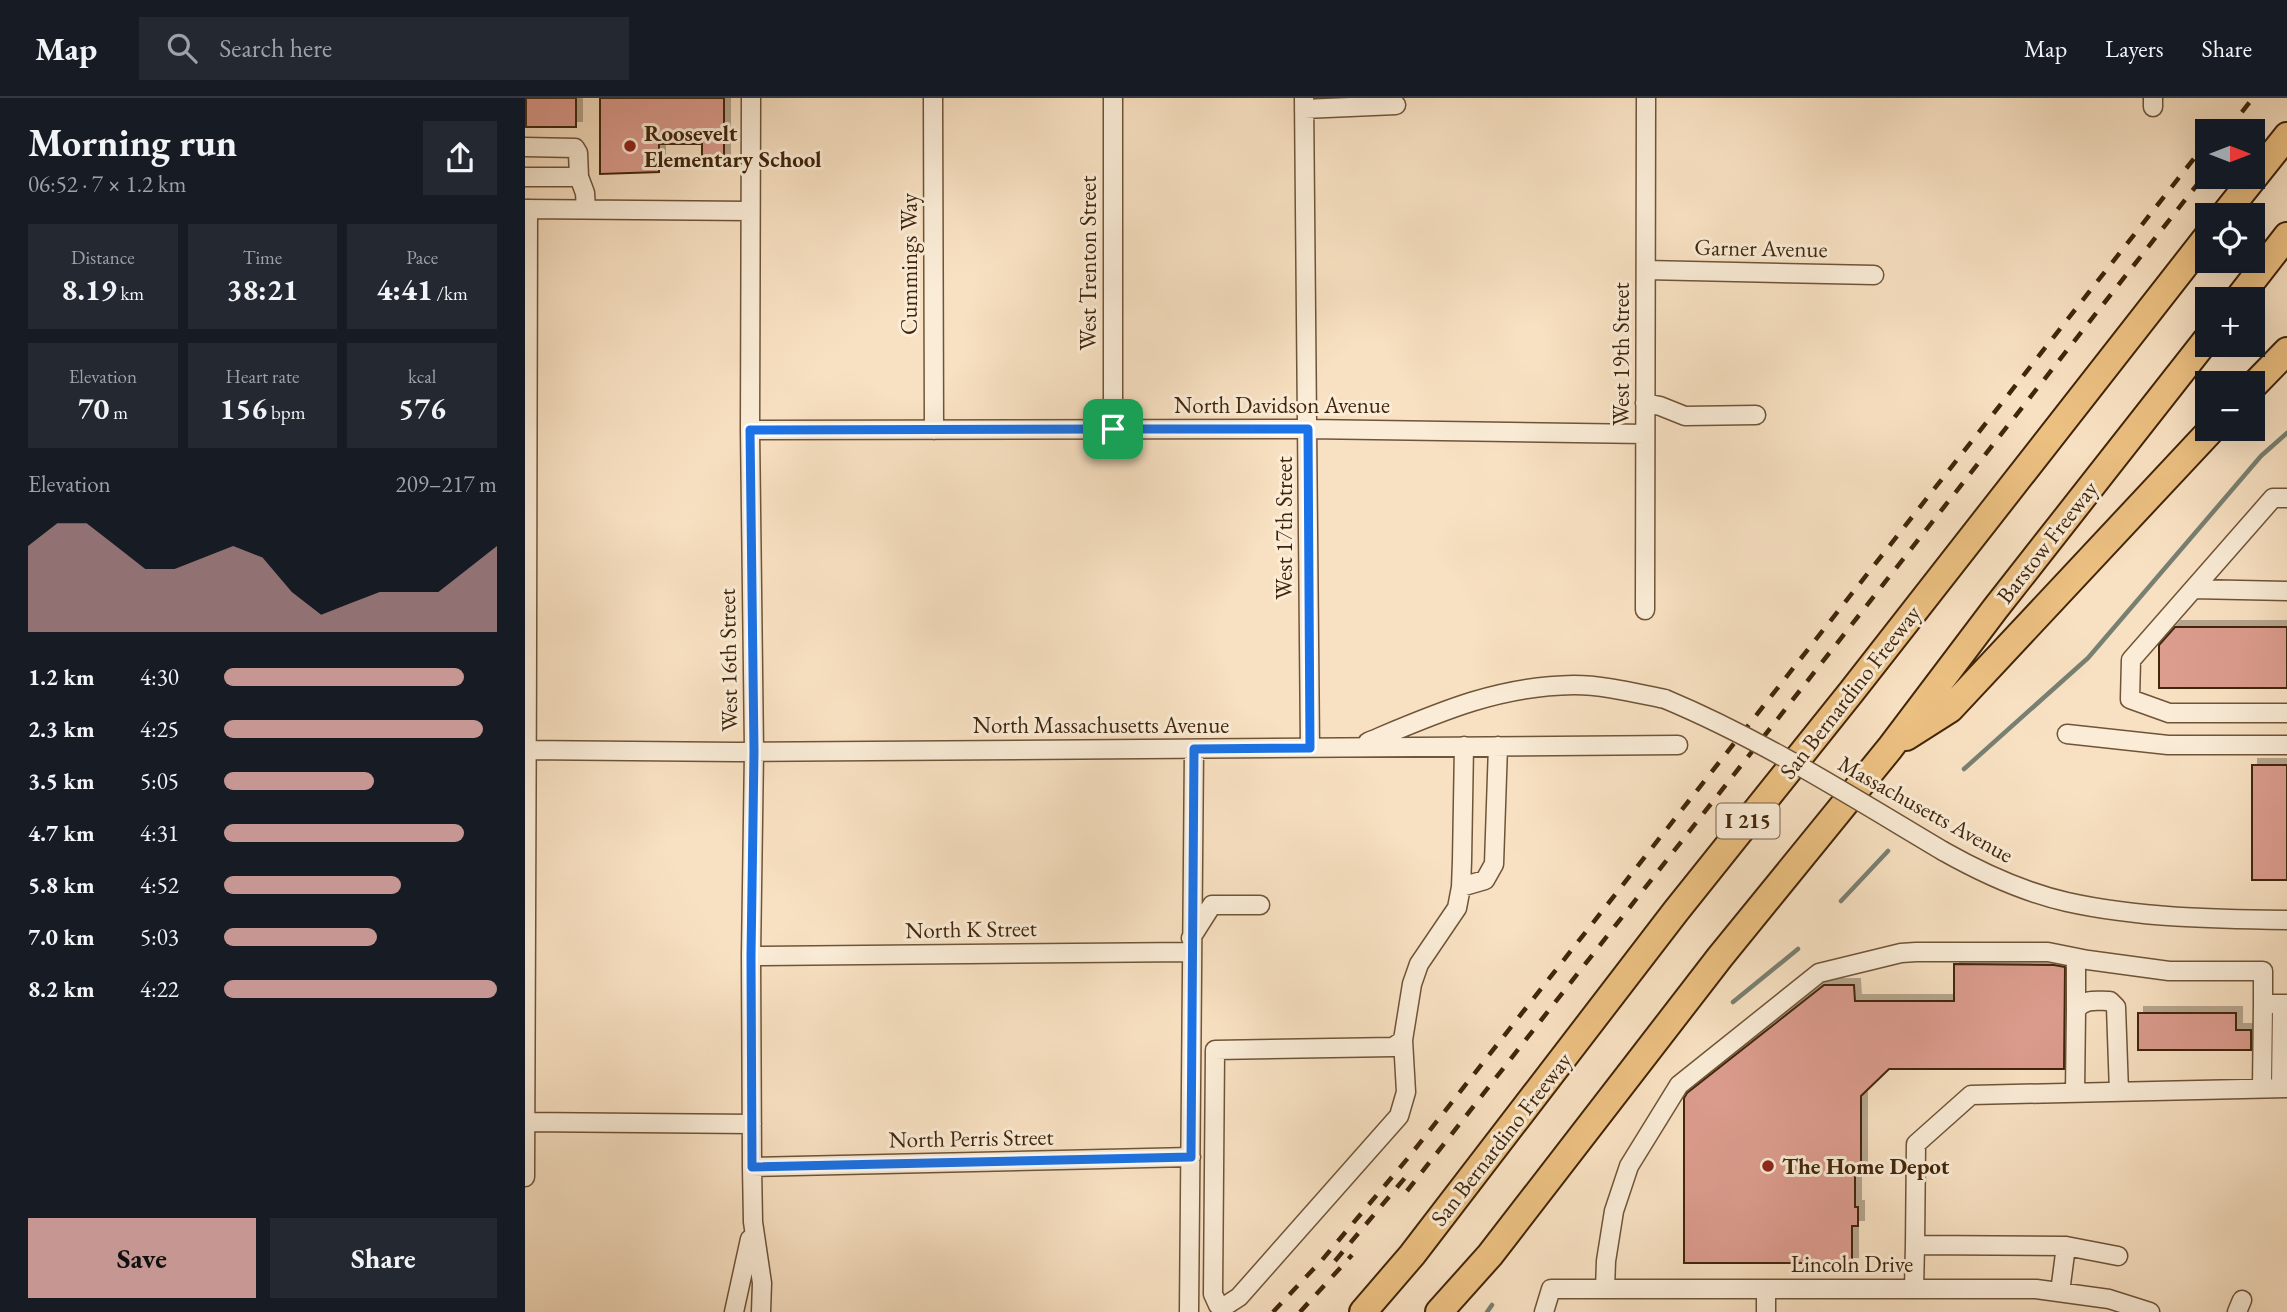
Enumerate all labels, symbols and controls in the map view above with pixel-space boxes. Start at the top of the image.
search box [139,17,629,80]
text: Map [35,27,97,70]
icon: search [163,29,201,67]
text: Search here [219,31,332,65]
text: Map [2024,33,2067,64]
text: Layers [2105,33,2164,64]
text: Share [2202,33,2252,64]
text: Morning run [28,118,237,167]
place label: Roosevelt Elementary School [644,118,822,174]
north arrow [2195,119,2265,189]
map controls [2195,119,2265,441]
button: share [423,121,497,195]
marker: Roosevelt Elementary School [622,138,638,154]
text: 06:52 · 7 × 1.2 km [28,169,186,199]
street label: West Trenton Street [1073,175,1103,350]
street label: Cummings Way [894,192,924,335]
button: locate [2195,203,2265,273]
street label: Garner Avenue [1694,232,1828,264]
text: Distance [71,245,135,270]
text: Time [243,245,282,270]
text: Pace [406,245,438,270]
text: 8.19 [62,270,117,309]
text: 38:21 [227,270,298,309]
text: 4:41 [377,270,433,309]
text: km [117,281,144,306]
text: /km [433,281,468,306]
street label: West 19th Street [1606,282,1636,426]
button: + [2195,287,2265,357]
text: Elevation [69,364,137,389]
text: Heart rate [226,364,299,389]
text: kcal [408,364,436,389]
button: − [2195,371,2265,441]
text: 70 [78,389,109,428]
text: 156 [220,389,267,428]
text: 576 [398,389,446,428]
street label: North Davidson Avenue [1174,390,1390,420]
pin [1083,399,1143,459]
text: m [109,400,128,425]
text: bpm [267,400,305,425]
icon: arrive [1094,410,1132,448]
street label: West 17th Street [1269,456,1299,600]
text: Elevation [28,469,111,499]
text: 209–217 m [396,469,497,499]
street label: Barstow Freeway [1990,474,2105,610]
street label: West 16th Street [712,587,744,732]
street label: San Bernardino Freeway [1773,598,1928,785]
text: 1.2 km [28,662,95,692]
text: 4:30 [140,662,179,692]
street label: North Massachusetts Avenue [973,710,1229,740]
text: 2.3 km [28,714,95,744]
text: 4:25 [140,714,179,744]
street label: Massachusetts Avenue [1833,748,2019,870]
text: 3.5 km [28,766,95,796]
text: 5:05 [140,766,179,796]
road number: I 215 [1717,804,1779,838]
text: 4.7 km [28,818,95,848]
text: 4:31 [140,818,179,848]
text: 5.8 km [28,870,95,900]
text: 4:52 [140,870,179,900]
street label: North K Street [905,913,1038,945]
text: 7.0 km [28,922,95,952]
text: 5:03 [140,922,179,952]
text: 8.2 km [28,974,95,1004]
text: 4:22 [140,974,179,1004]
street label: San Bernardino Freeway [1424,1045,1579,1232]
street label: North Perris Street [888,1122,1055,1154]
place label: The Home Depot [1782,1151,1950,1181]
marker: The Home Depot [1760,1158,1776,1174]
button: Save [28,1218,256,1298]
button: Share [270,1218,497,1298]
street label: Lincoln Drive [1791,1249,1913,1279]

